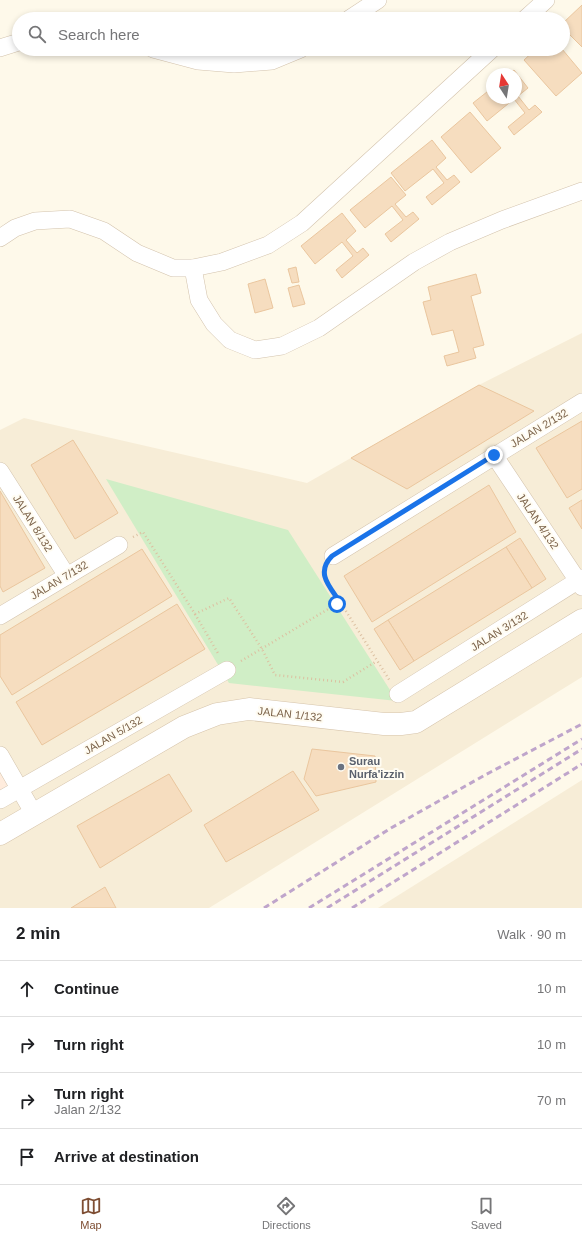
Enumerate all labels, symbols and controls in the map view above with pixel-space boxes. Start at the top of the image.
search box [12,12,570,56]
icon: search [26,23,48,45]
text: Search here [58,26,140,43]
north arrow [486,68,522,104]
street label: JALAN 2/132 [508,406,570,450]
route end [485,446,503,464]
street label: JALAN 4/132 [515,491,561,551]
street label: JALAN 8/132 [11,492,55,554]
street label: JALAN 7/132 [28,558,90,602]
route start [328,595,346,613]
street label: JALAN 3/132 [468,609,530,653]
street label: JALAN 1/132 [257,705,323,723]
street label: JALAN 5/132 [82,714,144,756]
place label: Surau Nurfa'izzin [349,755,404,780]
marker: Surau Nurfa'izzin [336,762,346,772]
text: 2 min [16,924,60,943]
text: Walk · 90 m [497,927,566,942]
icon: ahead [16,978,38,1000]
text: Continue [54,980,119,997]
text: 10 m [537,981,566,996]
icon: right [16,1034,38,1056]
text: Turn right [54,1036,124,1053]
text: 10 m [537,1037,566,1052]
text: Turn right [54,1085,124,1102]
icon: right [16,1090,38,1112]
text: 70 m [537,1093,566,1108]
text: Jalan 2/132 [54,1102,121,1117]
icon: arrive [16,1146,38,1168]
text: Arrive at destination [54,1148,199,1165]
tab: Map [80,1195,102,1231]
tab: Directions [262,1195,311,1231]
tab: Saved [471,1195,502,1231]

